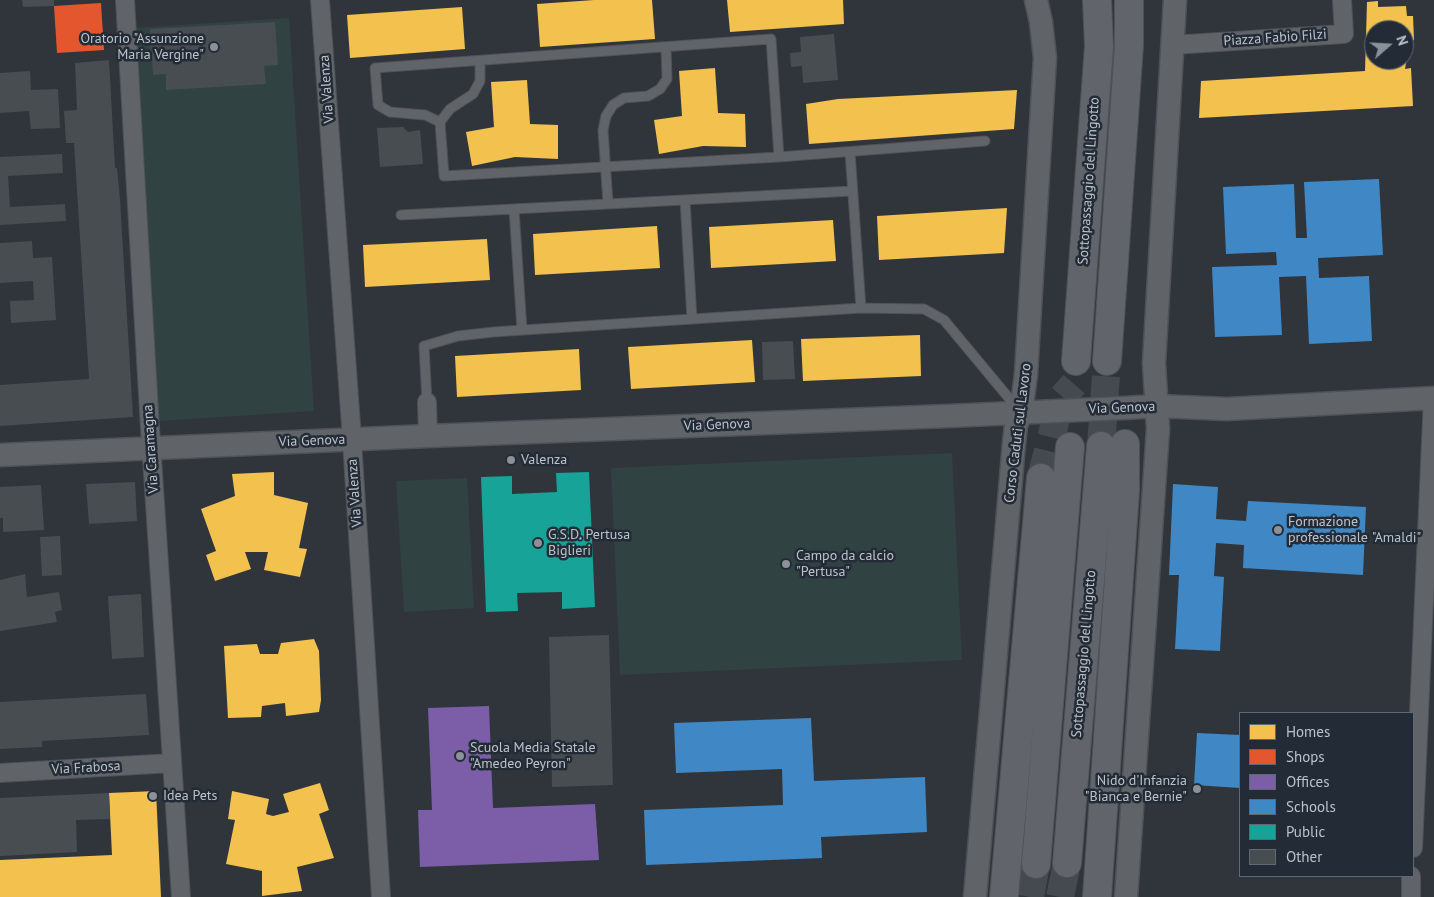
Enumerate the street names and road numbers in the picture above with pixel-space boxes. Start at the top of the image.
street label: Piazza Fabio Filzi [1223,26,1327,50]
street label: Via Valenza [316,54,338,124]
street label: Sottopassaggio del Lingotto [1075,97,1103,265]
street label: Corso Caduti sul Lavoro [1001,362,1035,504]
street label: Via Genova [1088,398,1156,418]
street label: Via Caramagna [140,404,162,494]
street label: Via Genova [683,415,751,435]
street label: Via Genova [278,431,346,451]
street label: Via Valenza [344,458,366,528]
street label: Sottopassaggio del Lingotto [1068,570,1100,738]
street label: Via Frabosa [51,758,121,778]

